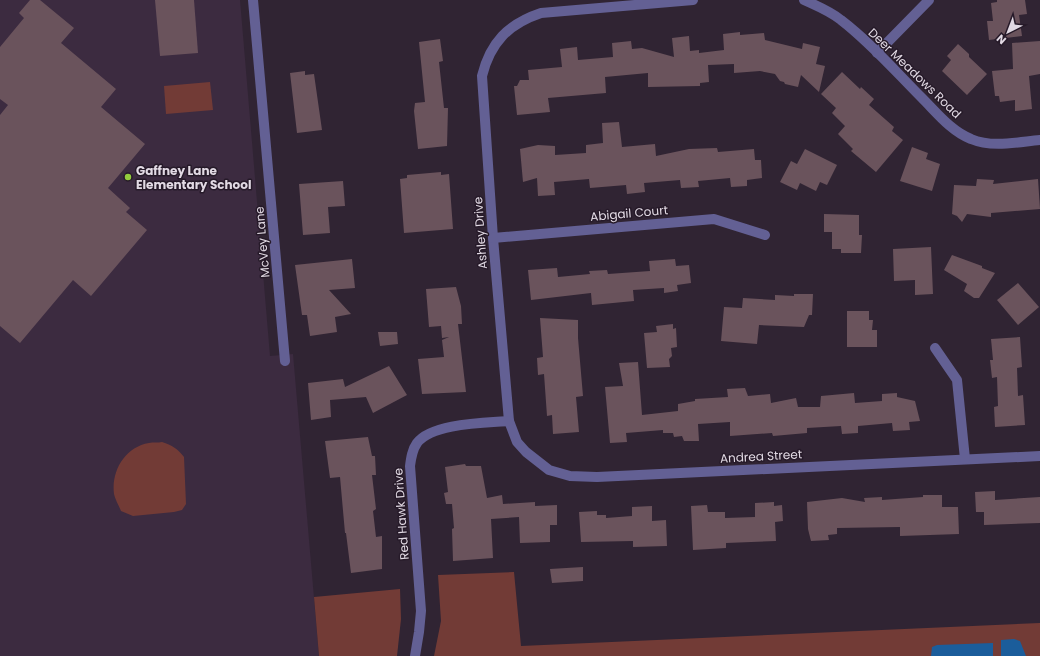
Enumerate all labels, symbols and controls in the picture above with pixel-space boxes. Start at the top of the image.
north arrow [988,12,1028,52]
street label: Deer Meadows Road [865,24,965,122]
text: N [993,31,1010,48]
place label: Gaffney Lane Elementary School [136,162,251,193]
marker: Gaffney Lane Elementary School [123,172,133,182]
street label: Ashley Drive [469,196,491,270]
street label: Abigail Court [589,201,669,225]
street label: McVey Lane [250,206,274,278]
street label: Andrea Street [719,445,803,467]
street label: Red Hawk Drive [389,468,413,560]

